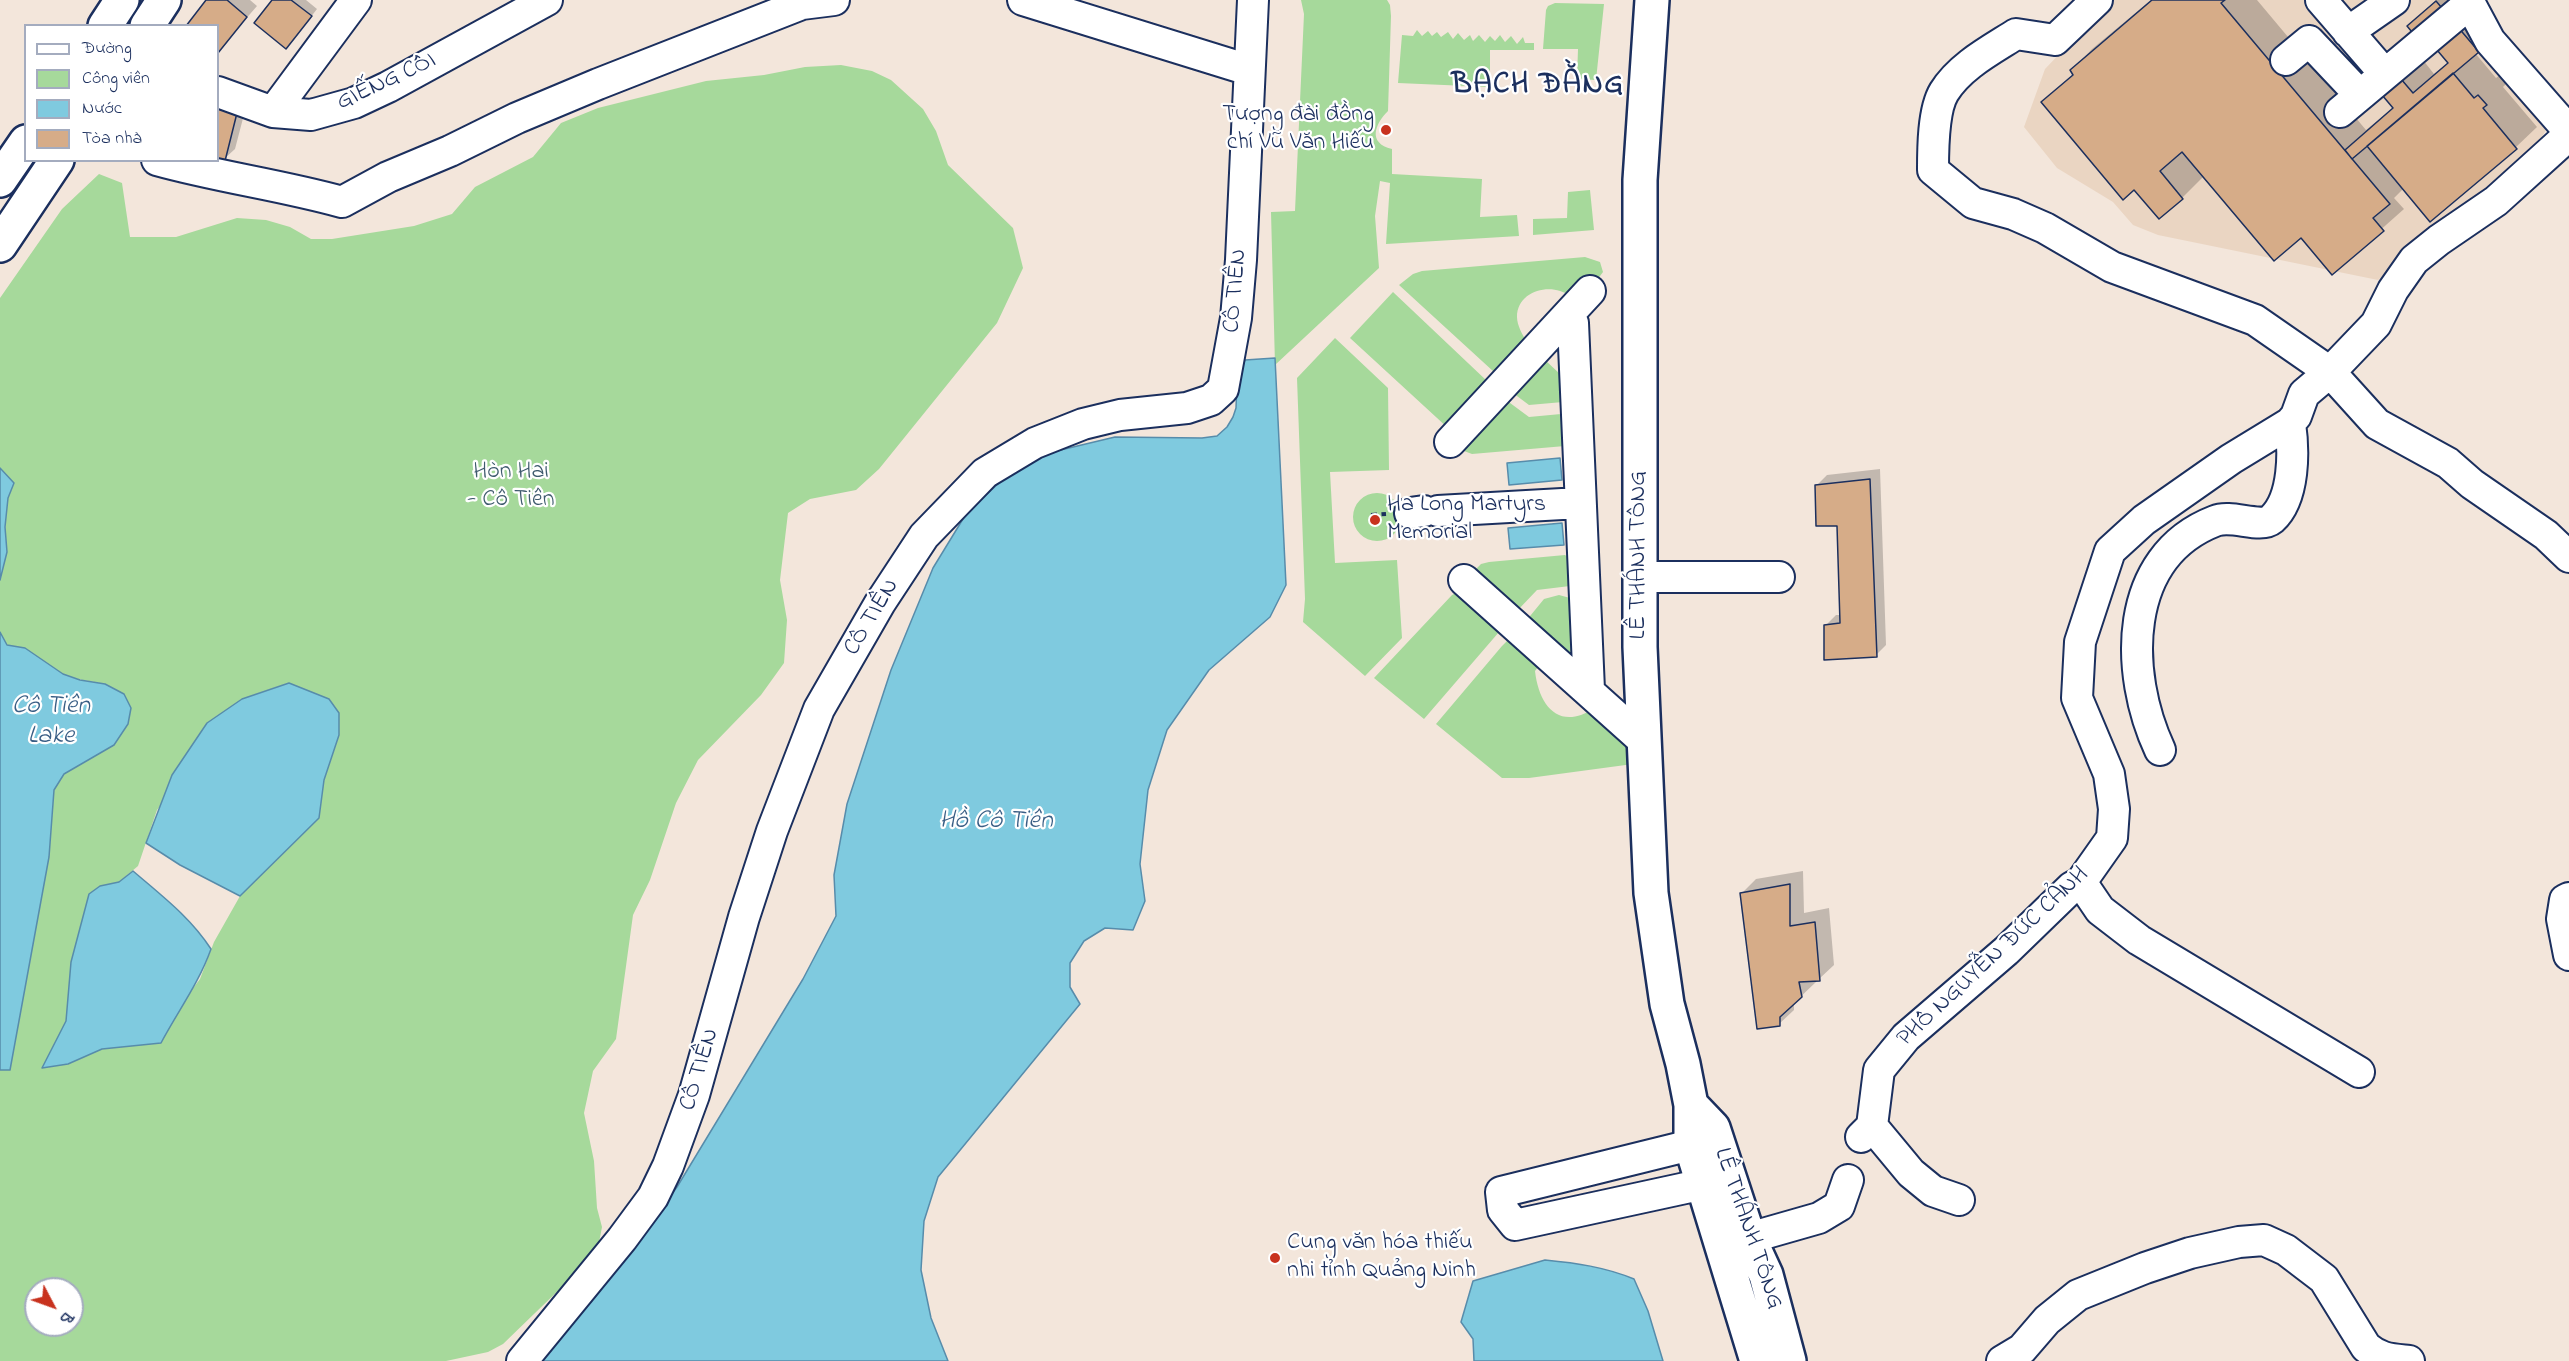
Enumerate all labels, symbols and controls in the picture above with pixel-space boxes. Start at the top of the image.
legend [24,24,219,162]
text: Đường [82,36,132,62]
street label: GIẾNG CỐI [333,47,441,119]
text: Công viên [82,66,150,92]
district label: BẠCH ĐẰNG [1451,69,1625,105]
text: Nước [82,96,122,122]
place label: Tượng đài đồng chí Vũ Văn Hiếu [1222,102,1374,158]
marker: Tượng đài đồng chí Vũ Văn Hiếu [1379,123,1393,137]
text: Tòa nhà [82,126,142,152]
street label: CÔ TIÊN [1219,248,1255,334]
park label: Hòn Hai - Cô Tiên [467,459,555,515]
street label: LÊ THÁNH TÔNG [1626,471,1654,639]
place label: Ha Long Martyrs Memorial [1387,492,1546,548]
marker: Ha Long Martyrs Memorial [1368,513,1382,527]
street label: CÔ TIÊN [839,574,907,662]
water label: Cô Tiên Lake [12,692,90,754]
water label: Hồ Cô Tiên [939,807,1053,839]
street label: PHỐ NGUYỄN ĐỨC CẢNH [1892,862,2096,1054]
street label: CÔ TIÊN [675,1025,727,1115]
street label: LÊ THÁNH TÔNG [1706,1145,1788,1313]
place label: Cung văn hóa thiếu nhi tỉnh Quảng Ninh [1287,1230,1476,1286]
marker: Cung văn hóa thiếu nhi tỉnh Quảng Ninh [1268,1251,1282,1265]
north arrow [24,1277,84,1337]
text: B [53,1306,79,1329]

